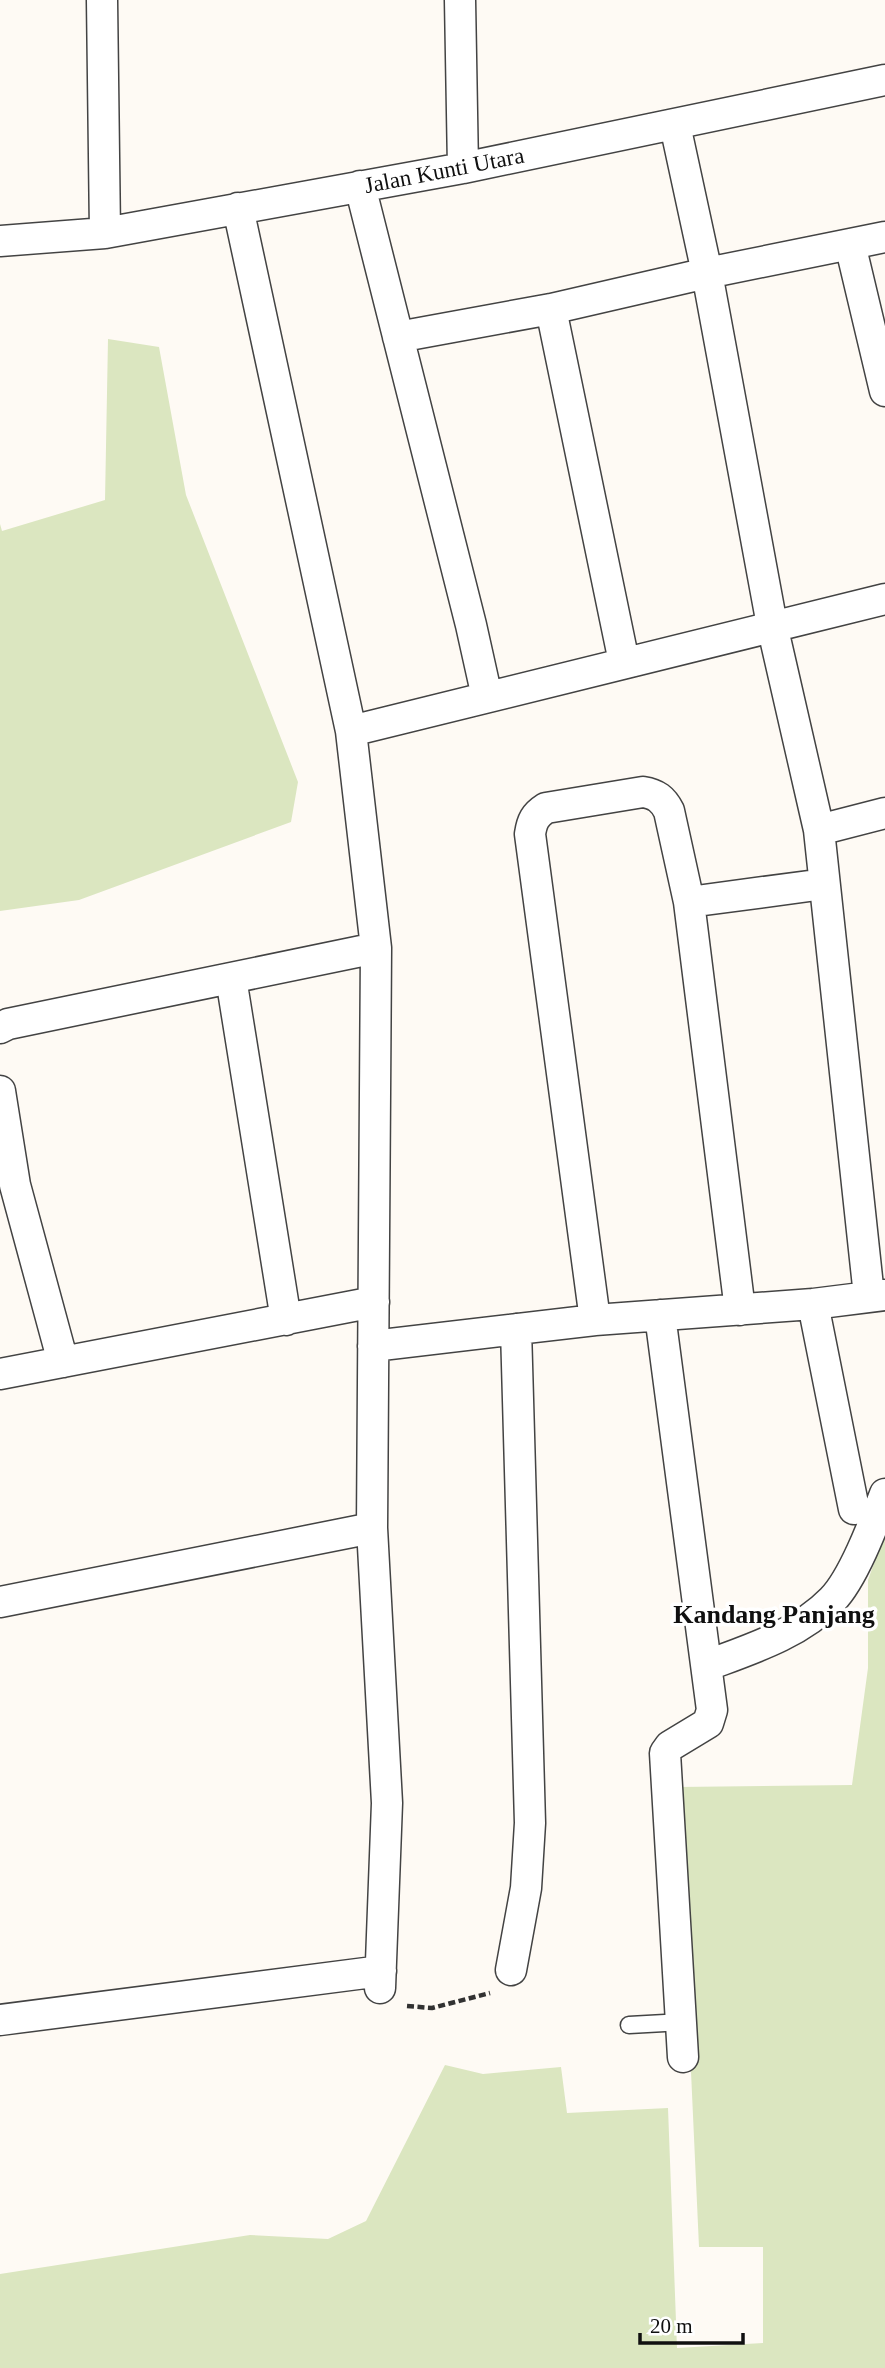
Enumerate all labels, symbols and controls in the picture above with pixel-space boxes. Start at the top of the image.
street label: Jalan Kunti Utara [362,143,526,198]
district label: Kandang Panjang [673,1600,875,1629]
scale bar [640,2302,743,2346]
text: 20 m [650,2314,693,2338]

